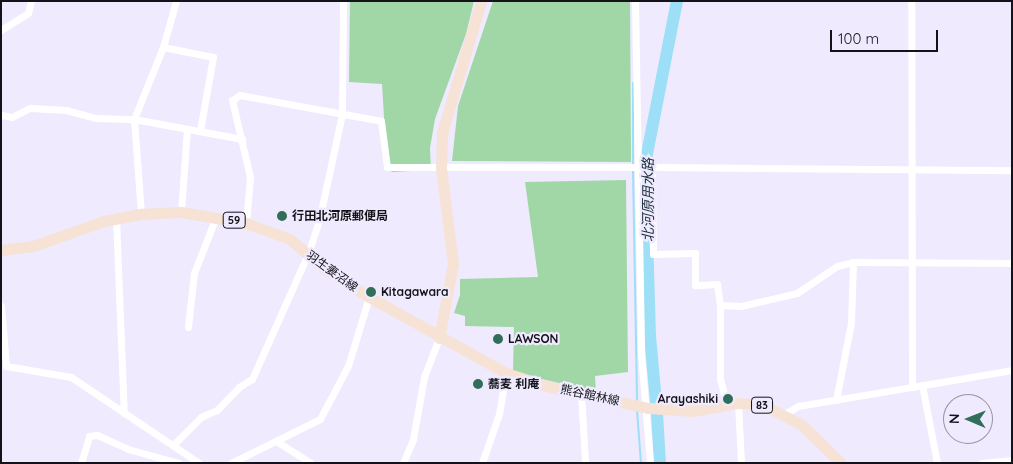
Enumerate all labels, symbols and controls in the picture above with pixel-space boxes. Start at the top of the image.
scale bar [833,20,940,52]
text: 100 m [838,29,879,48]
water label: 北河原用水路 [640,158,656,242]
place label: 行田北河原郵便局 [292,209,388,223]
marker: 行田北河原郵便局 [276,210,288,222]
road number: 59 [222,212,246,228]
street label: 羽生妻沼線 [303,248,361,294]
place label: Kitagawara [381,285,449,299]
marker: Kitagawara [365,286,377,298]
place label: LAWSON [508,332,558,346]
marker: LAWSON [492,333,504,345]
place label: 蕎麦 利庵 [488,377,539,391]
marker: 蕎麦 利庵 [472,378,484,390]
street label: 熊谷館林線 [559,382,621,408]
place label: Arayashiki [658,392,718,406]
marker: Arayashiki [722,393,734,405]
north arrow [943,394,993,444]
road number: 83 [751,396,773,414]
text: N [945,413,963,424]

